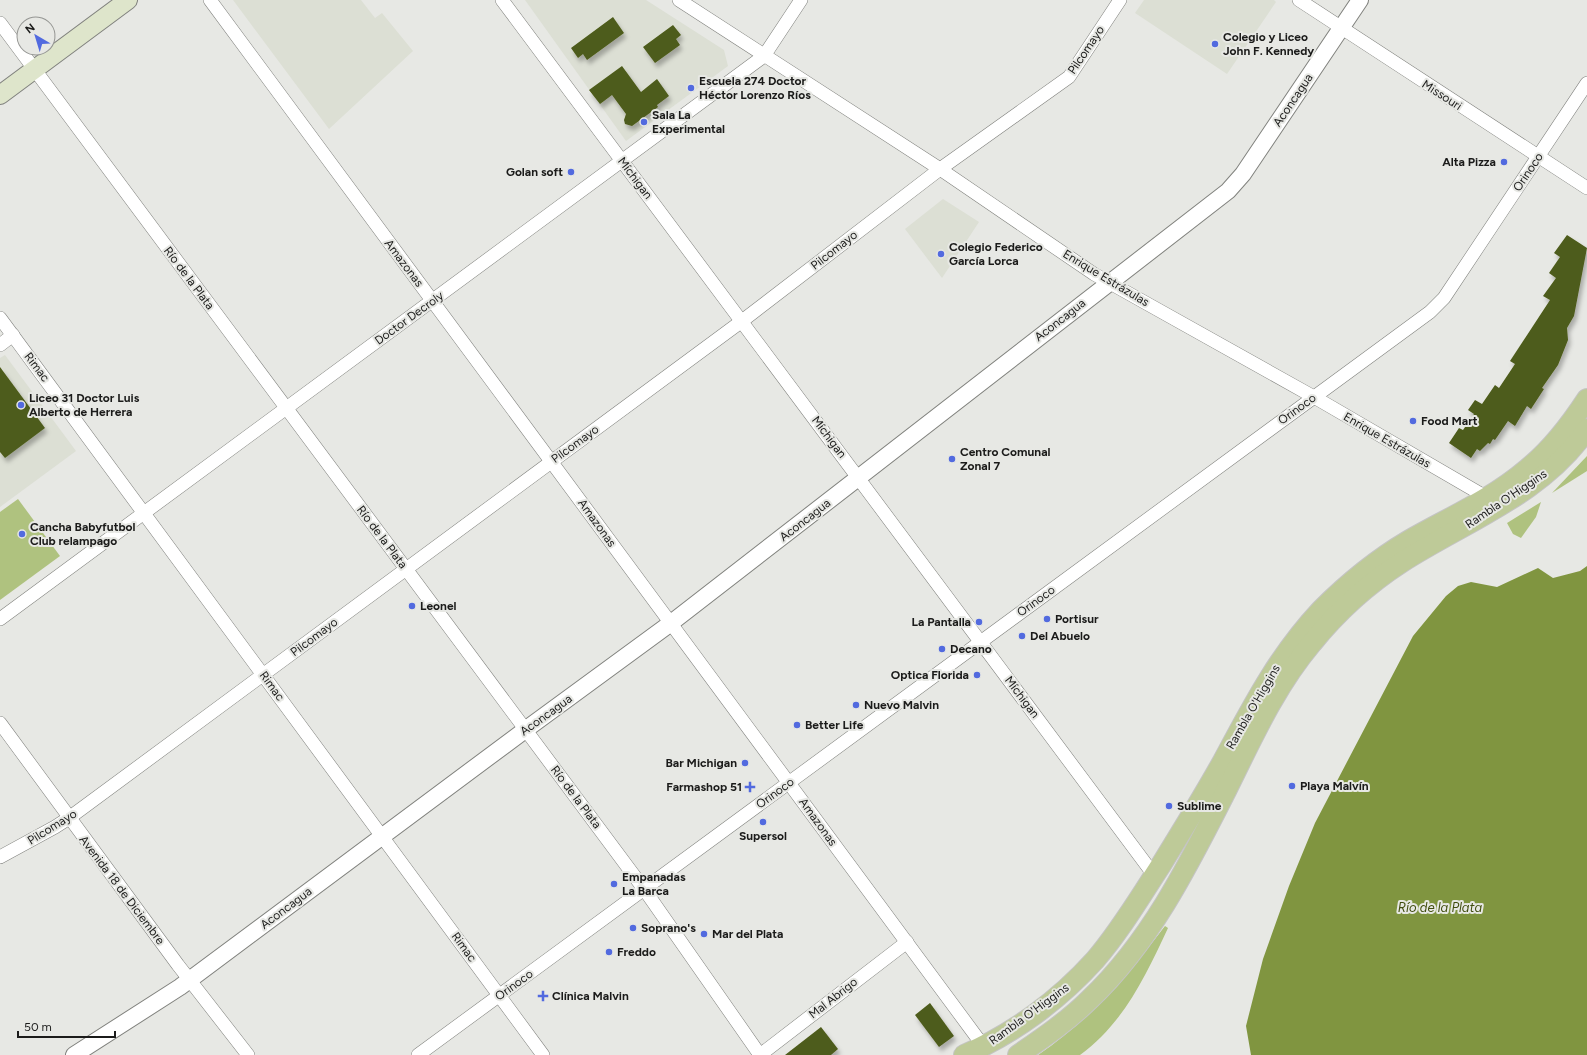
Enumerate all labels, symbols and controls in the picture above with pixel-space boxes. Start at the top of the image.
north arrow [16,16,56,56]
text: N [23,21,38,36]
street label: Pilcomayo [1065,23,1107,77]
place label: Colegio y Liceo John F. Kennedy [1223,30,1314,58]
marker: Colegio y Liceo John F. Kennedy [1210,39,1220,49]
street label: Aconcagua [1270,71,1316,129]
place label: Escuela 274 Doctor Héctor Lorenzo Ríos [699,74,811,102]
street label: Missouri [1419,77,1465,113]
marker: Escuela 274 Doctor Héctor Lorenzo Ríos [686,83,696,93]
place label: Sala La Experimental [652,108,725,136]
marker: Sala La Experimental [639,117,649,127]
street label: Orinoco [1510,150,1546,194]
street label: Míchigan [615,154,655,202]
place label: Alta Pizza [1442,155,1496,169]
marker: Alta Pizza [1499,157,1509,167]
place label: Golan soft [506,165,563,179]
marker: Golan soft [566,167,576,177]
street label: Pilcomayo [808,227,860,273]
street label: Amazonas [382,237,427,290]
place label: Colegio Federico García Lorca [949,240,1043,268]
street label: Río de la Plata [161,244,217,312]
street label: Enrique Estrázulas [1060,247,1152,309]
marker: Colegio Federico García Lorca [936,249,946,259]
street label: Doctor Decroly [372,288,447,348]
street label: Aconcagua [1032,296,1088,344]
street label: Rimac [21,350,53,385]
place label: Liceo 31 Doctor Luis Alberto de Herrera [29,391,140,419]
street label: Orinoco [1275,391,1319,427]
marker: Liceo 31 Doctor Luis Alberto de Herrera [16,400,26,410]
street label: Enrique Estrázulas [1341,409,1433,471]
street label: Míchigan [809,413,849,461]
place label: Food Mart [1421,414,1478,428]
marker: Food Mart [1408,416,1418,426]
street label: Pilcomayo [549,422,601,466]
place label: Centro Comunal Zonal 7 [960,445,1051,473]
marker: Centro Comunal Zonal 7 [947,454,957,464]
street label: Rambla O'Higgins [1463,466,1550,531]
street label: Amazonas [575,496,619,550]
street label: Aconcagua [777,496,833,544]
street label: Río de la Plata [354,503,410,571]
place label: Cancha Babyfutbol Club relampago [30,520,136,548]
marker: Cancha Babyfutbol Club relampago [17,529,27,539]
street label: Orinoco [1014,583,1058,619]
place label: Leonel [420,599,457,613]
marker: Leonel [407,601,417,611]
place label: Portisur [1055,612,1099,626]
marker: Portisur [1042,614,1052,624]
street label: Pilcomayo [288,615,340,659]
place label: La Pantalla [912,615,971,629]
marker: La Pantalla [974,617,984,627]
place label: Del Abuelo [1030,629,1090,643]
marker: Del Abuelo [1017,631,1027,641]
place label: Decano [950,642,992,656]
marker: Decano [937,644,947,654]
street label: Rambla O'Higgins [1223,662,1283,752]
street label: Rimac [257,668,288,704]
place label: Optica Florida [891,668,969,682]
marker: Optica Florida [972,670,982,680]
street label: Míchigan [1002,673,1042,721]
street label: Aconcagua [517,692,575,738]
place label: Nuevo Malvin [864,698,939,712]
marker: Nuevo Malvin [851,700,861,710]
place label: Better Life [805,718,864,732]
marker: Better Life [792,720,802,730]
place label: Bar Michigan [665,756,737,770]
marker: Bar Michigan [740,758,750,768]
street label: Río de la Plata [548,763,604,831]
street label: Orinoco [753,775,797,811]
place label: Playa Malvín [1300,779,1369,793]
place label: Farmashop 51 [666,780,742,794]
marker: Playa Malvín [1287,781,1297,791]
marker: Farmashop 51 [745,782,755,792]
street label: Amazonas [796,795,840,849]
place label: Sublime [1177,799,1222,813]
marker: Sublime [1164,801,1174,811]
street label: Pilcomayo [25,806,79,848]
marker: Supersol [758,817,768,827]
place label: Supersol [739,829,787,843]
street label: Avenida 18 de Diciembre [76,833,168,948]
place label: Empanadas La Barca [622,870,686,898]
marker: Empanadas La Barca [609,879,619,889]
street label: Aconcagua [258,884,314,932]
water label: Río de la Plata [1398,900,1483,915]
place label: Soprano's [641,921,696,935]
marker: Soprano's [628,923,638,933]
place label: Mar del Plata [712,927,783,941]
street label: Rimac [449,929,480,965]
marker: Mar del Plata [699,929,709,939]
place label: Freddo [617,945,656,959]
marker: Freddo [604,947,614,957]
street label: Orinoco [492,967,536,1003]
street label: Mal Abrigo [806,975,860,1021]
street label: Rambla O'Higgins [986,980,1072,1048]
place label: Clínica Malvin [552,989,629,1003]
marker: Clínica Malvin [537,990,549,1002]
scale bar [18,1013,115,1039]
text: 50 m [24,1020,52,1034]

